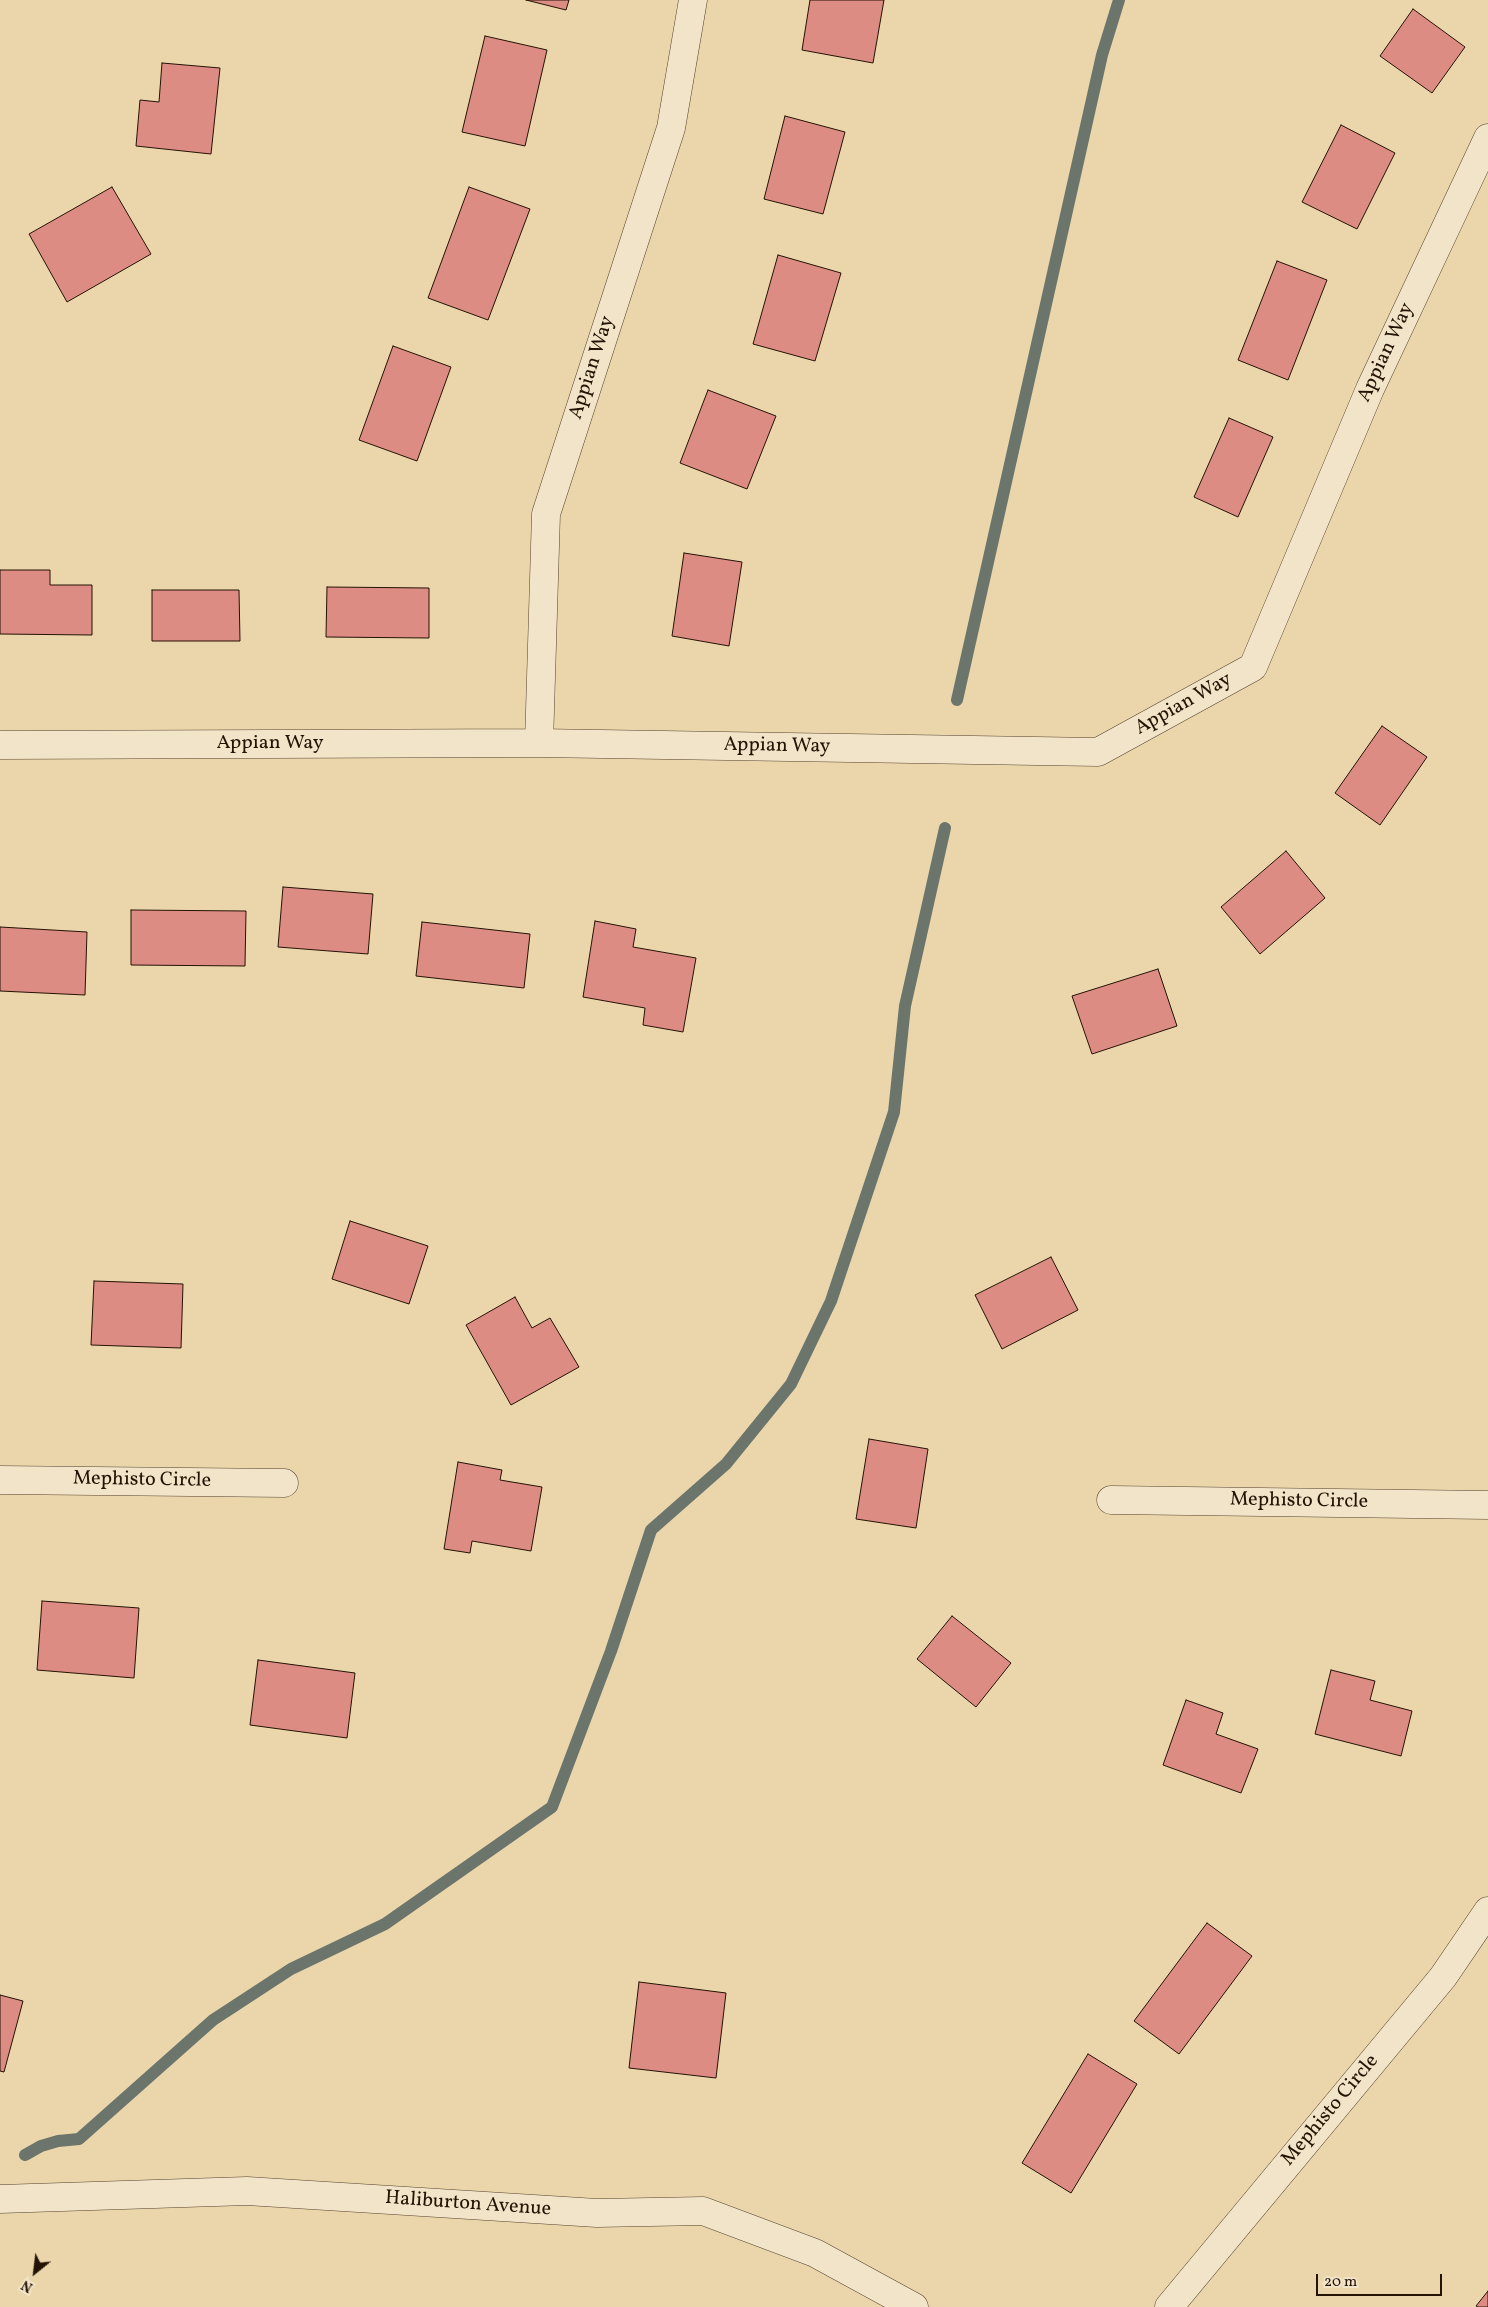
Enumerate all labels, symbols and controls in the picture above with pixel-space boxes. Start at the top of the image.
street label: Appian Way [1354,299,1420,407]
street label: Appian Way [565,313,621,423]
street label: Appian Way [1131,669,1237,741]
street label: Appian Way [217,732,323,756]
street label: Appian Way [723,734,831,760]
street label: Mephisto Circle [73,1468,211,1494]
street label: Mephisto Circle [1230,1489,1368,1515]
street label: Mephisto Circle [1277,2050,1385,2172]
street label: Haliburton Avenue [384,2187,552,2223]
north arrow [10,2247,60,2297]
scale bar [1318,2264,1444,2296]
text: 20 m [1324,2272,1357,2293]
text: N [18,2275,37,2296]

